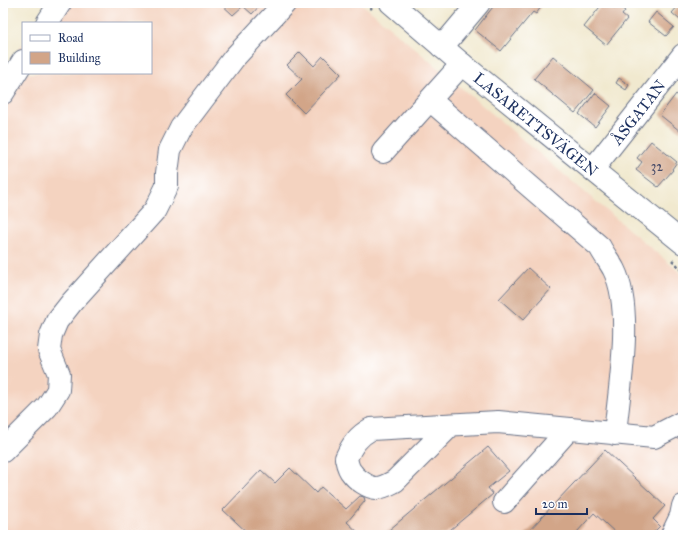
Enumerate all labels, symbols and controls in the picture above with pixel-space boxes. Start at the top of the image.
legend [22,22,152,74]
text: Road [58,31,84,45]
text: Building [58,51,101,66]
street label: LASARETTSVÄGEN [470,68,603,181]
street label: ÅSGATAN [606,75,670,149]
house number: 32 [651,158,663,175]
scale bar [536,490,587,516]
text: 20 m [542,497,568,511]

